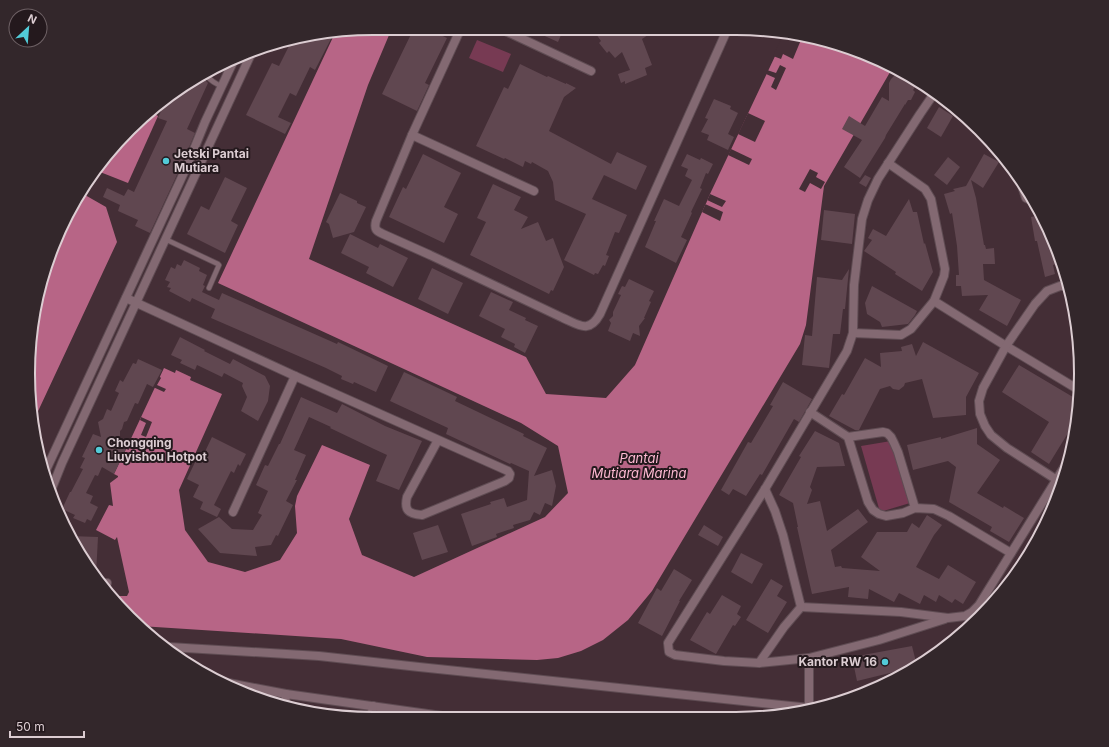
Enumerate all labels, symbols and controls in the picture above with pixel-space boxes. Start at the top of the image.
north arrow [8,8,48,48]
text: N [26,11,39,27]
place label: Jetski Pantai Mutiara [174,146,249,175]
marker: Jetski Pantai Mutiara [161,156,171,166]
place label: Chongqing Liuyishou Hotpot [107,435,207,464]
marker: Chongqing Liuyishou Hotpot [94,445,104,455]
water label: Pantai Mutiara Marina [592,450,686,481]
place label: Kantor RW 16 [798,654,877,669]
marker: Kantor RW 16 [880,657,890,667]
scale bar [10,713,84,739]
text: 50 m [16,719,45,734]

